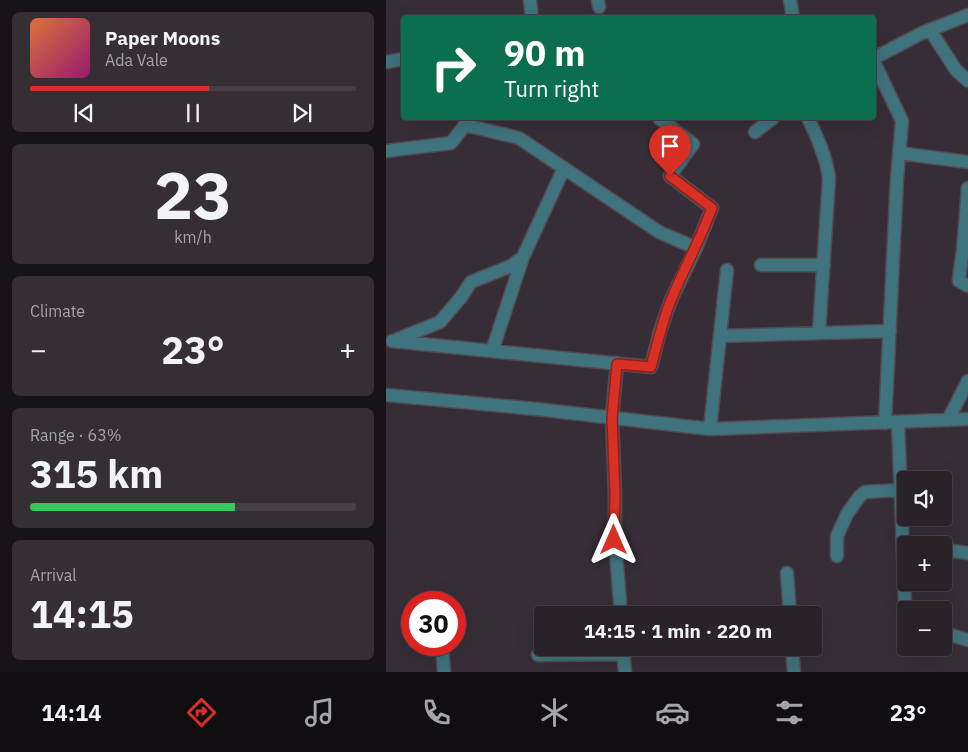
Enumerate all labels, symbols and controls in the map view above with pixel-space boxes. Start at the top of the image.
text: Paper Moons [105,26,220,50]
text: 90 m [504,30,586,76]
icon: right [421,35,486,100]
text: Ada Vale [105,50,168,70]
text: Turn right [504,74,599,103]
icon: previous [70,99,98,127]
icon: pause [179,99,207,127]
icon: next [288,99,316,127]
pin [649,125,691,176]
icon: arrive [656,132,684,160]
text: 23 [154,152,232,237]
text: km/h [174,227,212,247]
text: Climate [30,301,85,321]
text: 23° [161,325,225,374]
text: − [30,331,47,368]
text: + [339,331,356,368]
text: Range · 63% [30,425,122,445]
text: 315 km [30,449,163,498]
map controls [897,471,952,656]
button: sound [897,471,952,526]
position arrow [587,513,639,565]
button: + [897,536,952,591]
text: Arrival [30,565,77,585]
text: 14:15 [30,589,134,638]
speed limit sign: 30 [401,591,466,656]
button: − [897,601,952,656]
text: 14:15 · 1 min · 220 m [584,619,772,643]
icon: directions [184,695,219,730]
icon: music [302,695,337,730]
icon: phone [419,695,454,730]
icon: climate [537,695,572,730]
icon: car [655,695,690,730]
icon: filters [772,695,807,730]
text: 14:14 [41,698,101,727]
text: 23° [890,698,927,727]

